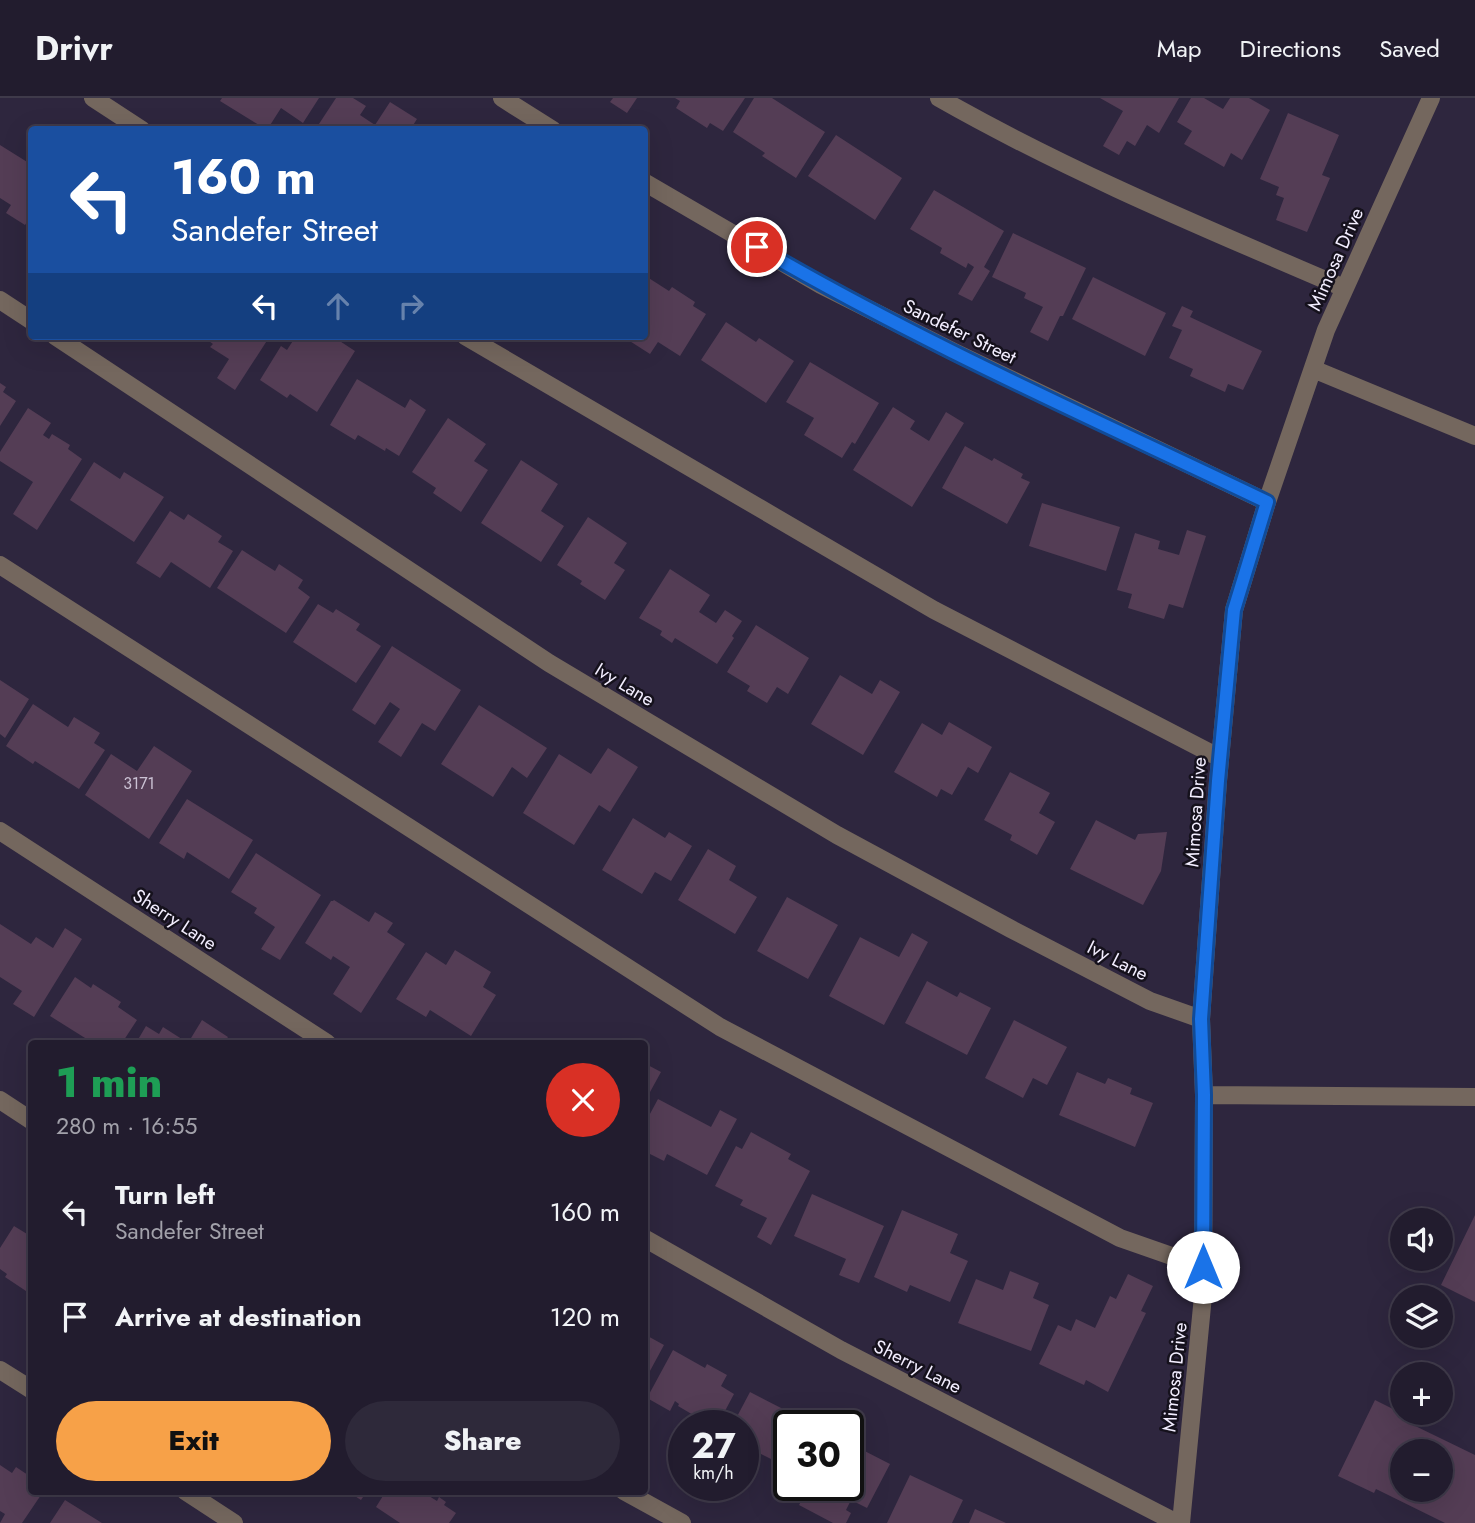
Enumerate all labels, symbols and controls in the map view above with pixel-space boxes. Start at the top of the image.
text: Drivr [35,25,113,72]
text: Map [1157,31,1202,66]
text: Directions [1240,31,1341,66]
text: Saved [1379,31,1440,66]
text: 160 m [171,142,316,212]
icon: left [56,154,147,245]
street label: Mimosa Drive [1301,203,1370,315]
text: Sandefer Street [171,207,378,253]
pin [727,217,787,277]
icon: arrive [738,228,776,266]
icon: left [246,287,284,325]
icon: ahead [319,287,357,325]
icon: right [392,287,430,325]
street label: Sandefer Street [899,292,1021,371]
street label: Ivy Lane [590,656,660,713]
street label: Mimosa Drive [1178,756,1213,868]
house number: 3171 [123,772,155,795]
street label: Sherry Lane [127,882,222,957]
street label: Ivy Lane [1083,934,1153,987]
text: 1 min [56,1052,162,1113]
button: close [546,1063,620,1137]
text: 280 m · 16:55 [56,1109,197,1143]
text: Turn left [115,1176,215,1214]
icon: left [56,1193,94,1231]
text: 160 m [550,1193,620,1231]
map controls [1390,1208,1453,1502]
button: sound [1390,1208,1453,1271]
text: Sandefer Street [115,1214,264,1248]
position arrow [1166,1230,1240,1304]
button: layers [1390,1285,1453,1348]
icon: arrive [56,1298,94,1336]
text: Arrive at destination [115,1298,362,1336]
text: 120 m [550,1298,620,1336]
street label: Mimosa Drive [1155,1321,1194,1433]
street label: Sherry Lane [869,1333,967,1400]
button: + [1390,1362,1453,1425]
button: Exit [56,1401,331,1481]
button: Share [345,1401,620,1481]
speed limit sign: 30 [773,1410,864,1501]
text: 27 [691,1421,736,1471]
button: − [1390,1439,1453,1502]
text: km/h [693,1460,734,1486]

